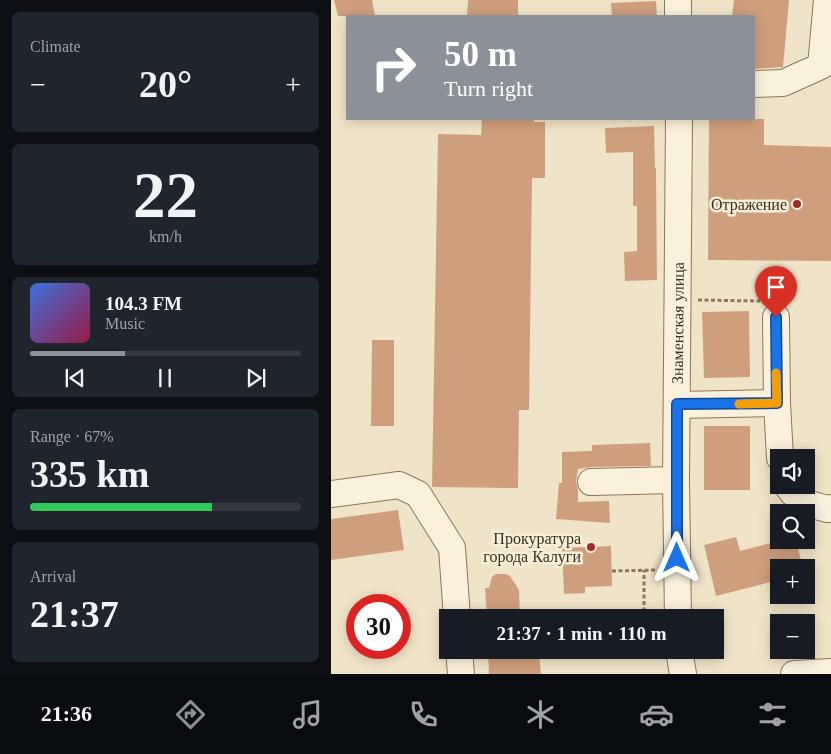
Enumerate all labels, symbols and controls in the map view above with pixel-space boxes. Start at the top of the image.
icon: right [361,35,426,100]
text: 50 m [444,35,517,74]
text: Climate [30,38,81,55]
text: 20° [139,63,192,105]
text: − [30,69,46,100]
text: + [285,69,301,100]
text: Turn right [444,76,533,101]
text: 22 [133,159,198,231]
place label: Отражение [711,196,787,214]
marker: Отражение [791,198,803,210]
text: km/h [149,228,182,245]
street label: Знаменская улица [668,262,687,384]
pin [755,266,797,317]
icon: arrive [762,273,790,301]
text: 104.3 FM [105,293,182,314]
text: Music [105,315,145,332]
icon: previous [61,364,89,392]
icon: pause [151,364,179,392]
icon: next [242,364,270,392]
text: Range · 67% [30,428,114,445]
map controls [770,449,815,659]
button: sound [770,449,815,494]
text: 335 km [30,453,149,495]
button: search [770,504,815,549]
place label: Прокуратура города Калуги [483,530,581,566]
position arrow [650,531,702,583]
marker: Прокуратура города Калуги [585,541,597,553]
button: + [770,559,815,604]
text: Arrival [30,568,76,585]
text: 21:37 [30,593,119,635]
speed limit sign: 30 [346,594,411,659]
button: − [770,614,815,659]
text: 21:37 · 1 min · 110 m [497,623,666,644]
icon: directions [173,697,208,732]
icon: music [290,697,325,732]
icon: phone [406,697,441,732]
icon: climate [523,697,558,732]
icon: car [639,697,674,732]
icon: filters [755,697,790,732]
text: 21:36 [41,701,92,726]

